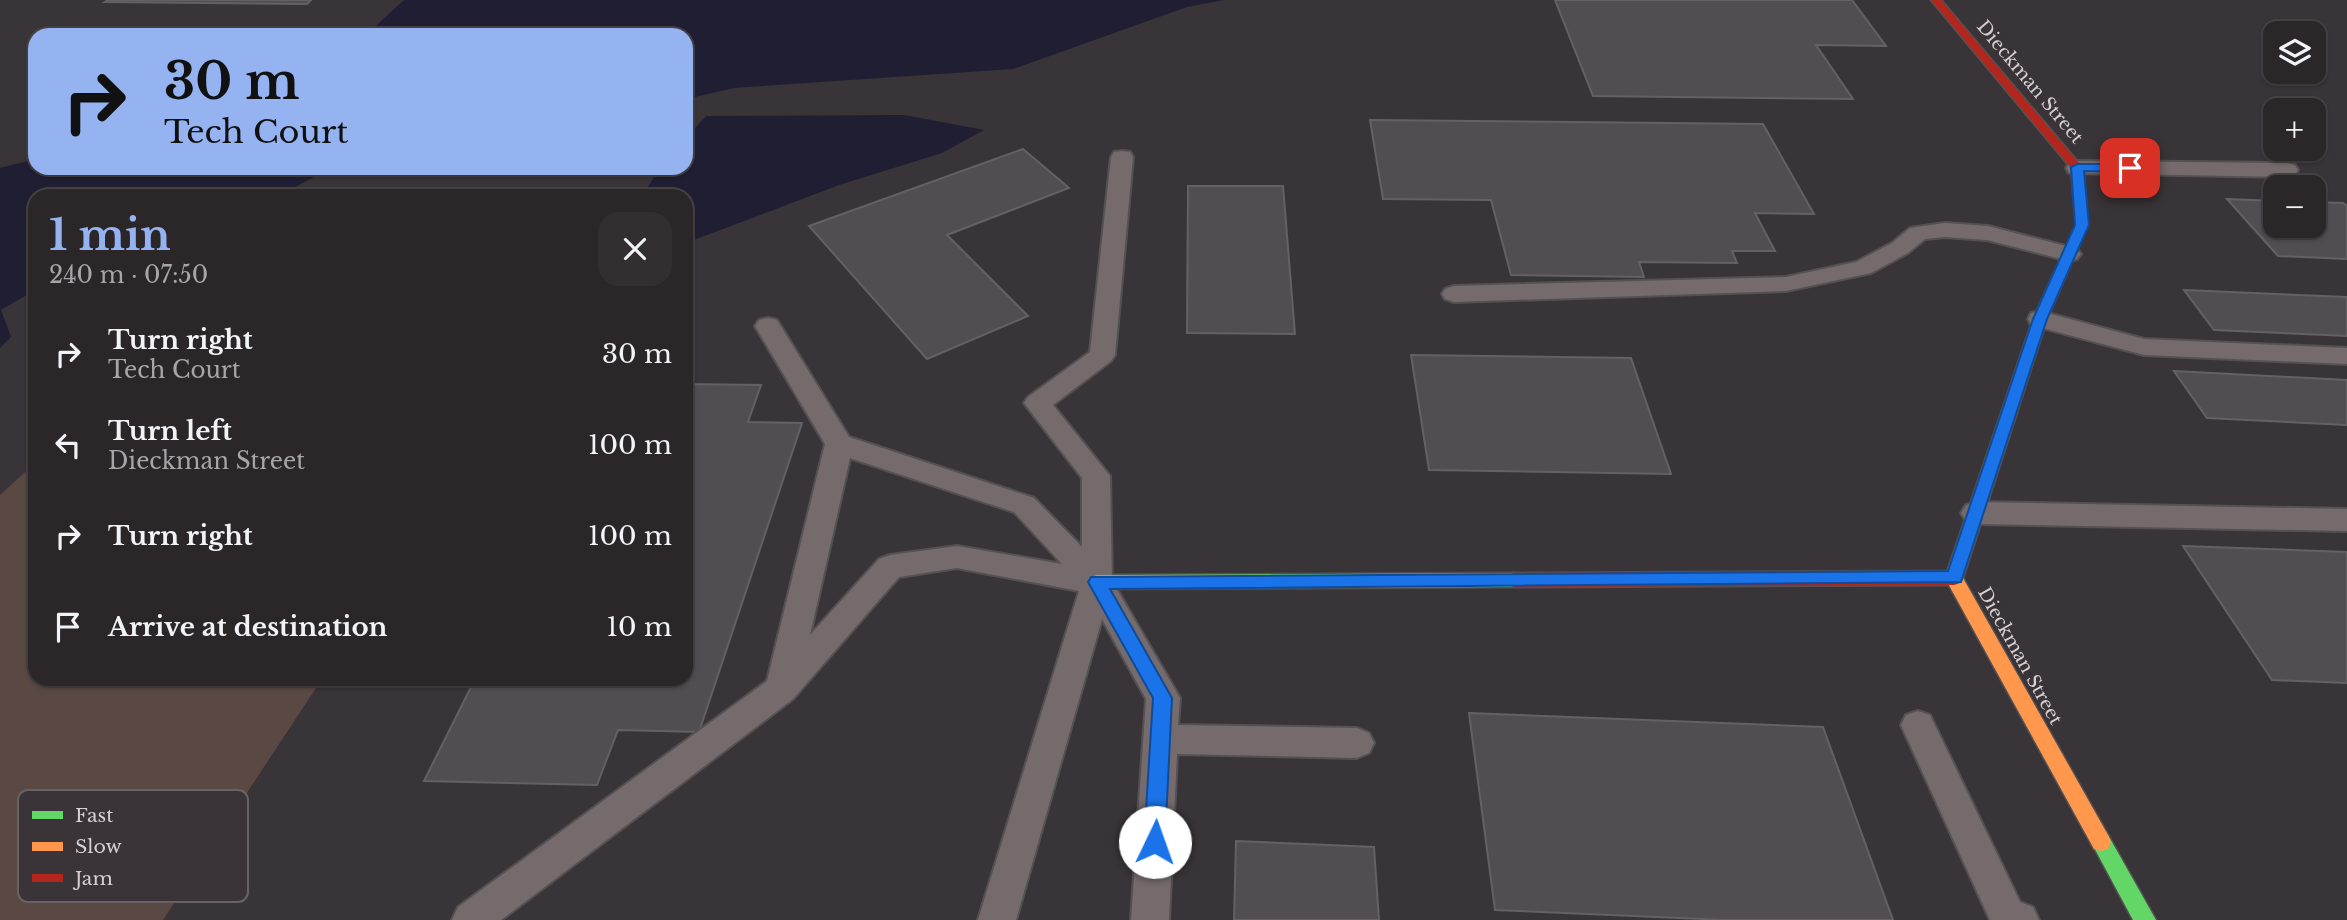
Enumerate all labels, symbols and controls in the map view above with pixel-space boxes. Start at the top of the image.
street label: Dieckman Street [1972,16,2088,148]
map controls [2263,21,2326,238]
button: layers [2263,21,2326,84]
text: 30 m [164,51,299,112]
icon: right [49,56,140,147]
button: + [2263,98,2326,161]
text: Tech Court [164,112,348,152]
pin [2100,138,2160,198]
icon: arrive [2111,149,2149,187]
button: − [2263,175,2326,238]
text: 1 min [49,209,171,261]
button: close [598,212,672,286]
text: 240 m · 07:50 [49,261,208,289]
text: Turn right [108,324,253,356]
icon: right [49,335,87,373]
text: 30 m [602,338,672,370]
text: Tech Court [108,356,241,384]
text: Turn left [108,415,232,447]
icon: left [49,426,87,464]
text: 100 m [588,429,672,461]
text: Dieckman Street [108,447,305,475]
icon: right [49,517,87,555]
text: Turn right [108,520,253,552]
text: 100 m [588,520,672,552]
street label: Dieckman Street [1973,583,2067,729]
icon: arrive [49,608,87,646]
text: Arrive at destination [108,611,388,643]
text: 10 m [606,611,672,643]
legend [18,790,248,902]
text: Fast [75,804,114,827]
position arrow [1118,805,1192,879]
text: Slow [75,835,122,858]
text: Jam [72,867,113,890]

